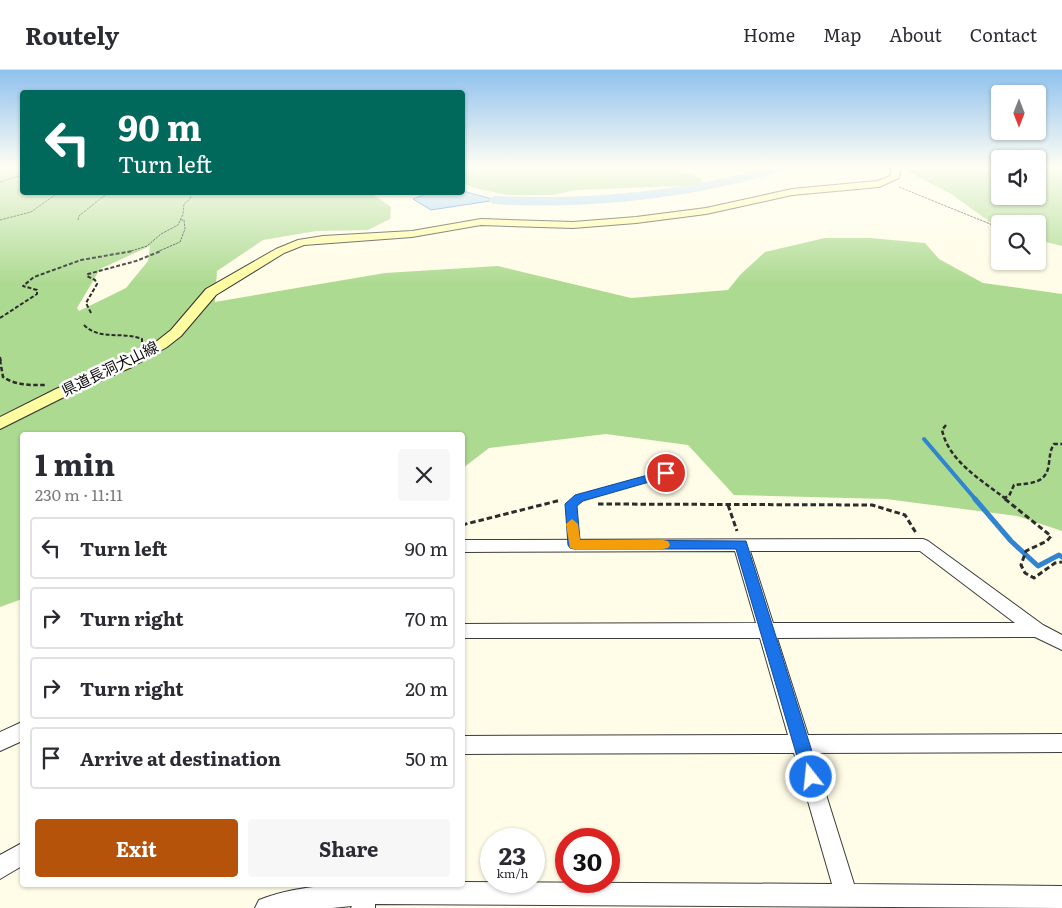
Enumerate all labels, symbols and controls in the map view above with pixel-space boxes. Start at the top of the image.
text: Routely [25,17,119,52]
text: Home [743,21,795,48]
text: Map [823,21,861,48]
text: About [889,21,942,48]
text: Contact [970,21,1037,48]
north arrow [991,85,1046,140]
map controls [991,85,1046,270]
text: 90 m [118,100,202,152]
icon: left [35,110,100,175]
text: Turn left [118,147,212,180]
button: sound [991,150,1046,205]
button: search [991,215,1046,270]
street label: 県道長洞犬山線 [57,334,162,401]
text: 1 min [35,441,115,485]
button: close [398,449,450,501]
pin [645,452,687,494]
icon: arrive [652,459,680,487]
text: 230 m · 11:11 [35,482,123,506]
icon: left [37,534,65,562]
text: Turn left [80,534,167,562]
text: 90 m [405,534,448,562]
icon: right [37,604,65,632]
text: Turn right [80,604,184,632]
text: 70 m [405,604,448,632]
icon: right [37,674,65,702]
text: Turn right [80,674,184,702]
text: 20 m [405,674,448,702]
icon: arrive [37,744,65,772]
text: Arrive at destination [80,744,281,772]
text: 50 m [405,744,448,772]
position arrow [784,750,836,802]
button: Exit [35,819,238,877]
button: Share [248,819,450,877]
speed limit sign: 30 [555,828,620,893]
text: 23 [499,836,526,873]
text: km/h [497,864,528,882]

